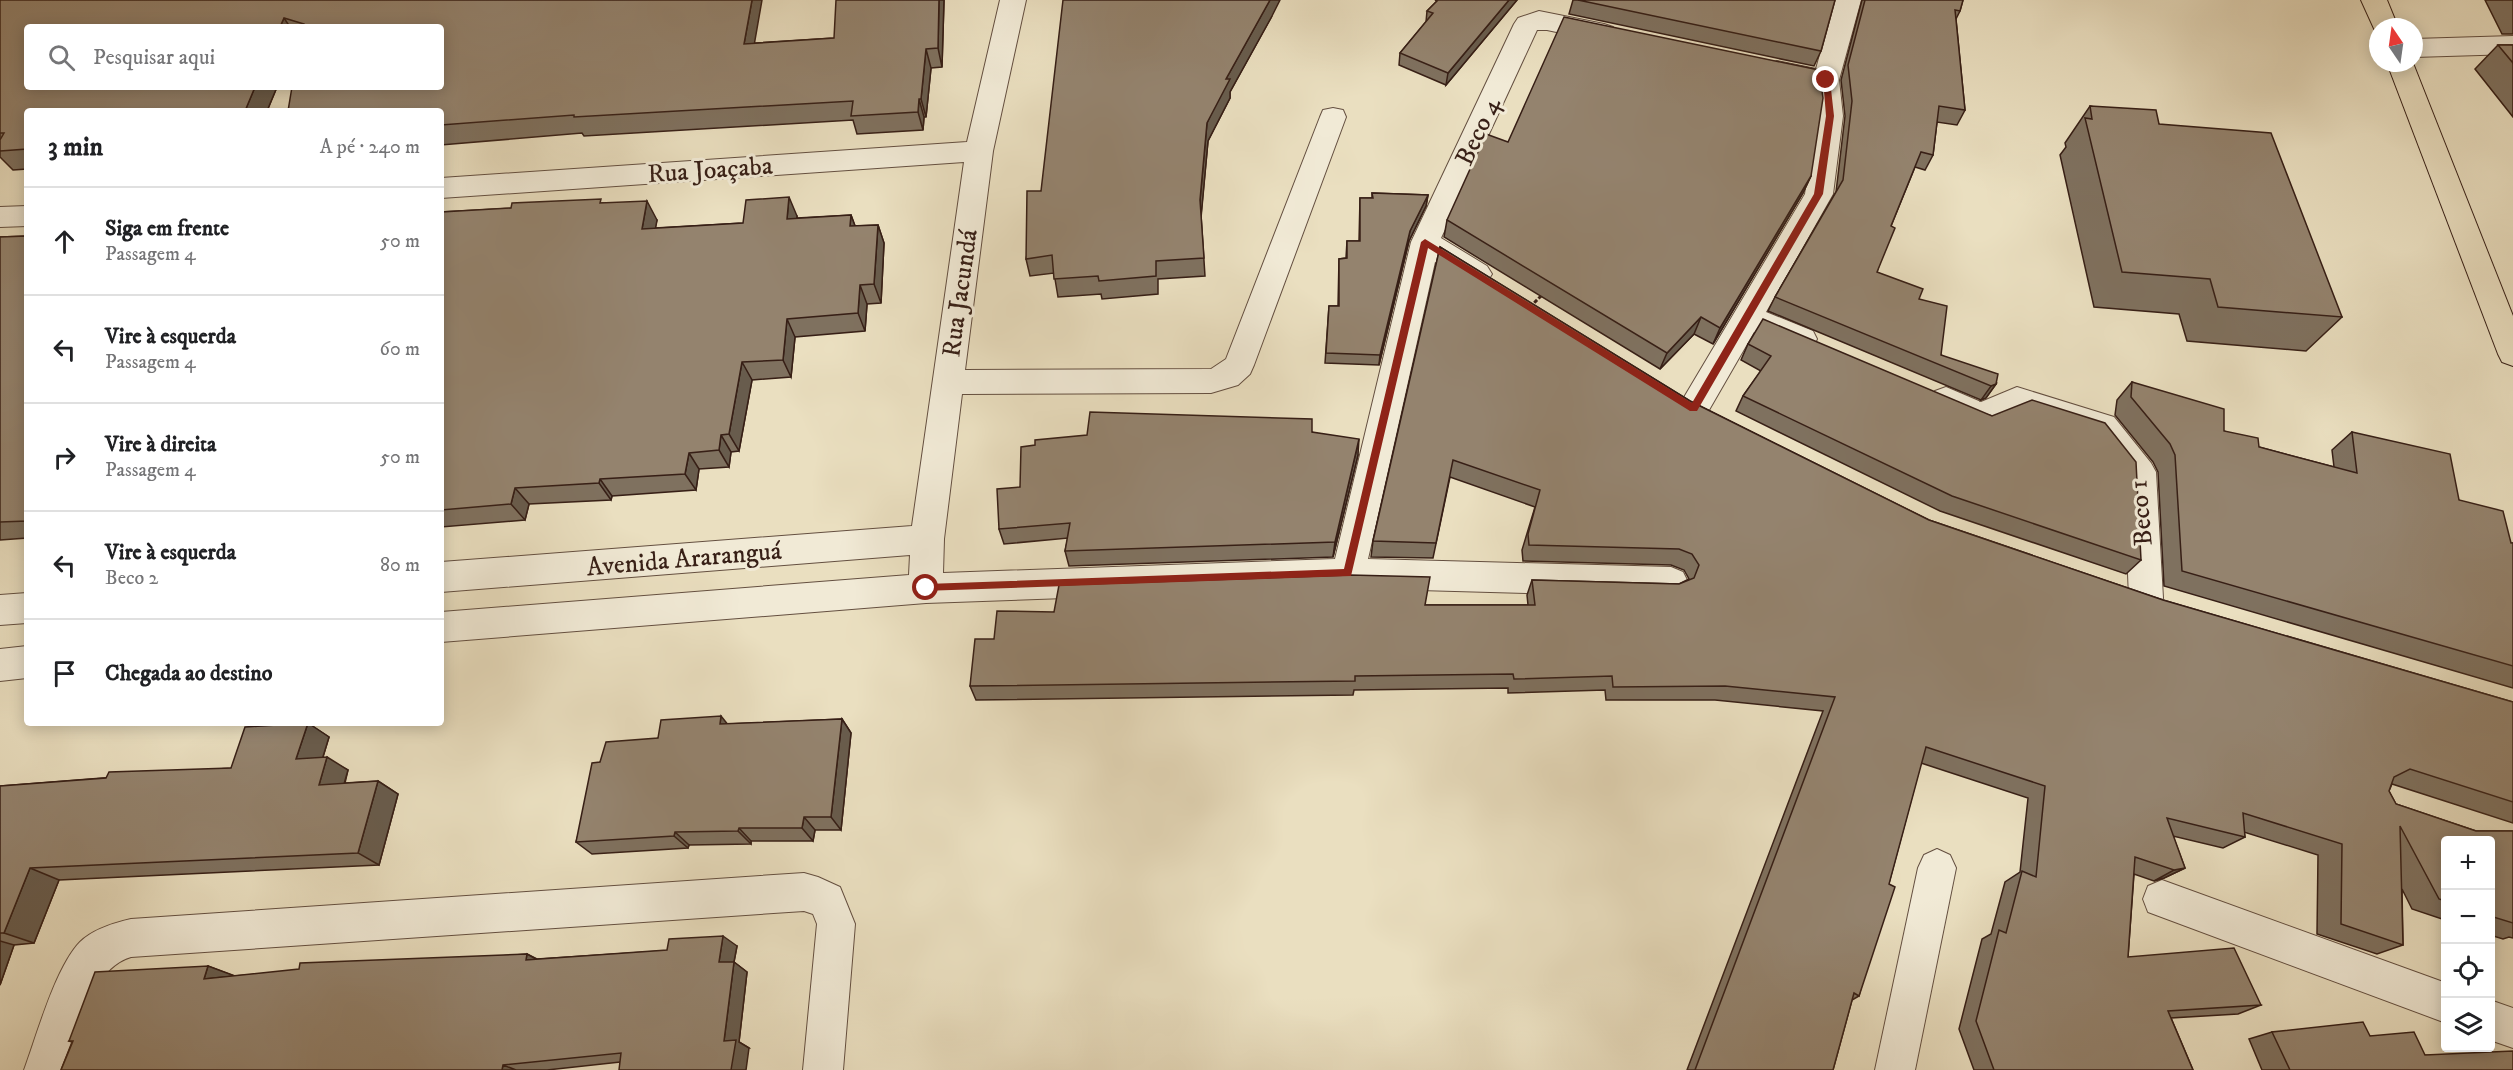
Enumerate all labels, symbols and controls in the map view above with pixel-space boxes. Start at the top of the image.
north arrow [2369,18,2423,72]
search box [24,24,444,90]
icon: search [45,41,78,74]
text: Pesquisar aqui [93,44,215,71]
route end [1812,66,1838,92]
street label: Beco 4 [1448,91,1509,171]
text: 3 min [48,131,103,164]
text: A pé · 240 m [320,135,420,160]
street label: Rua Joaçaba [646,150,774,191]
text: Siga em frente [105,215,229,242]
icon: ahead [48,225,81,258]
street label: Rua Jacundá [935,227,986,359]
text: 50 m [380,229,420,254]
text: Passagem 4 [105,242,196,267]
text: Vire à esquerda [105,323,236,350]
icon: left [48,333,81,366]
text: 60 m [380,337,420,362]
text: Passagem 4 [105,350,196,375]
text: Vire à direita [105,431,216,458]
icon: right [48,441,81,474]
text: 50 m [380,445,420,470]
text: Passagem 4 [105,458,196,483]
street label: Beco 1 [2122,478,2161,547]
street label: Avenida Araranguá [585,535,783,584]
text: Vire à esquerda [105,539,236,566]
icon: left [48,549,81,582]
text: 80 m [380,553,420,578]
text: Beco 2 [105,566,158,591]
route start [912,574,938,600]
icon: arrive [48,657,81,690]
text: Chegada ao destino [105,660,272,687]
map controls [2441,836,2495,1052]
button: + [2441,836,2495,890]
button: − [2441,890,2495,944]
button: locate [2441,944,2495,998]
button: layers [2441,998,2495,1052]

